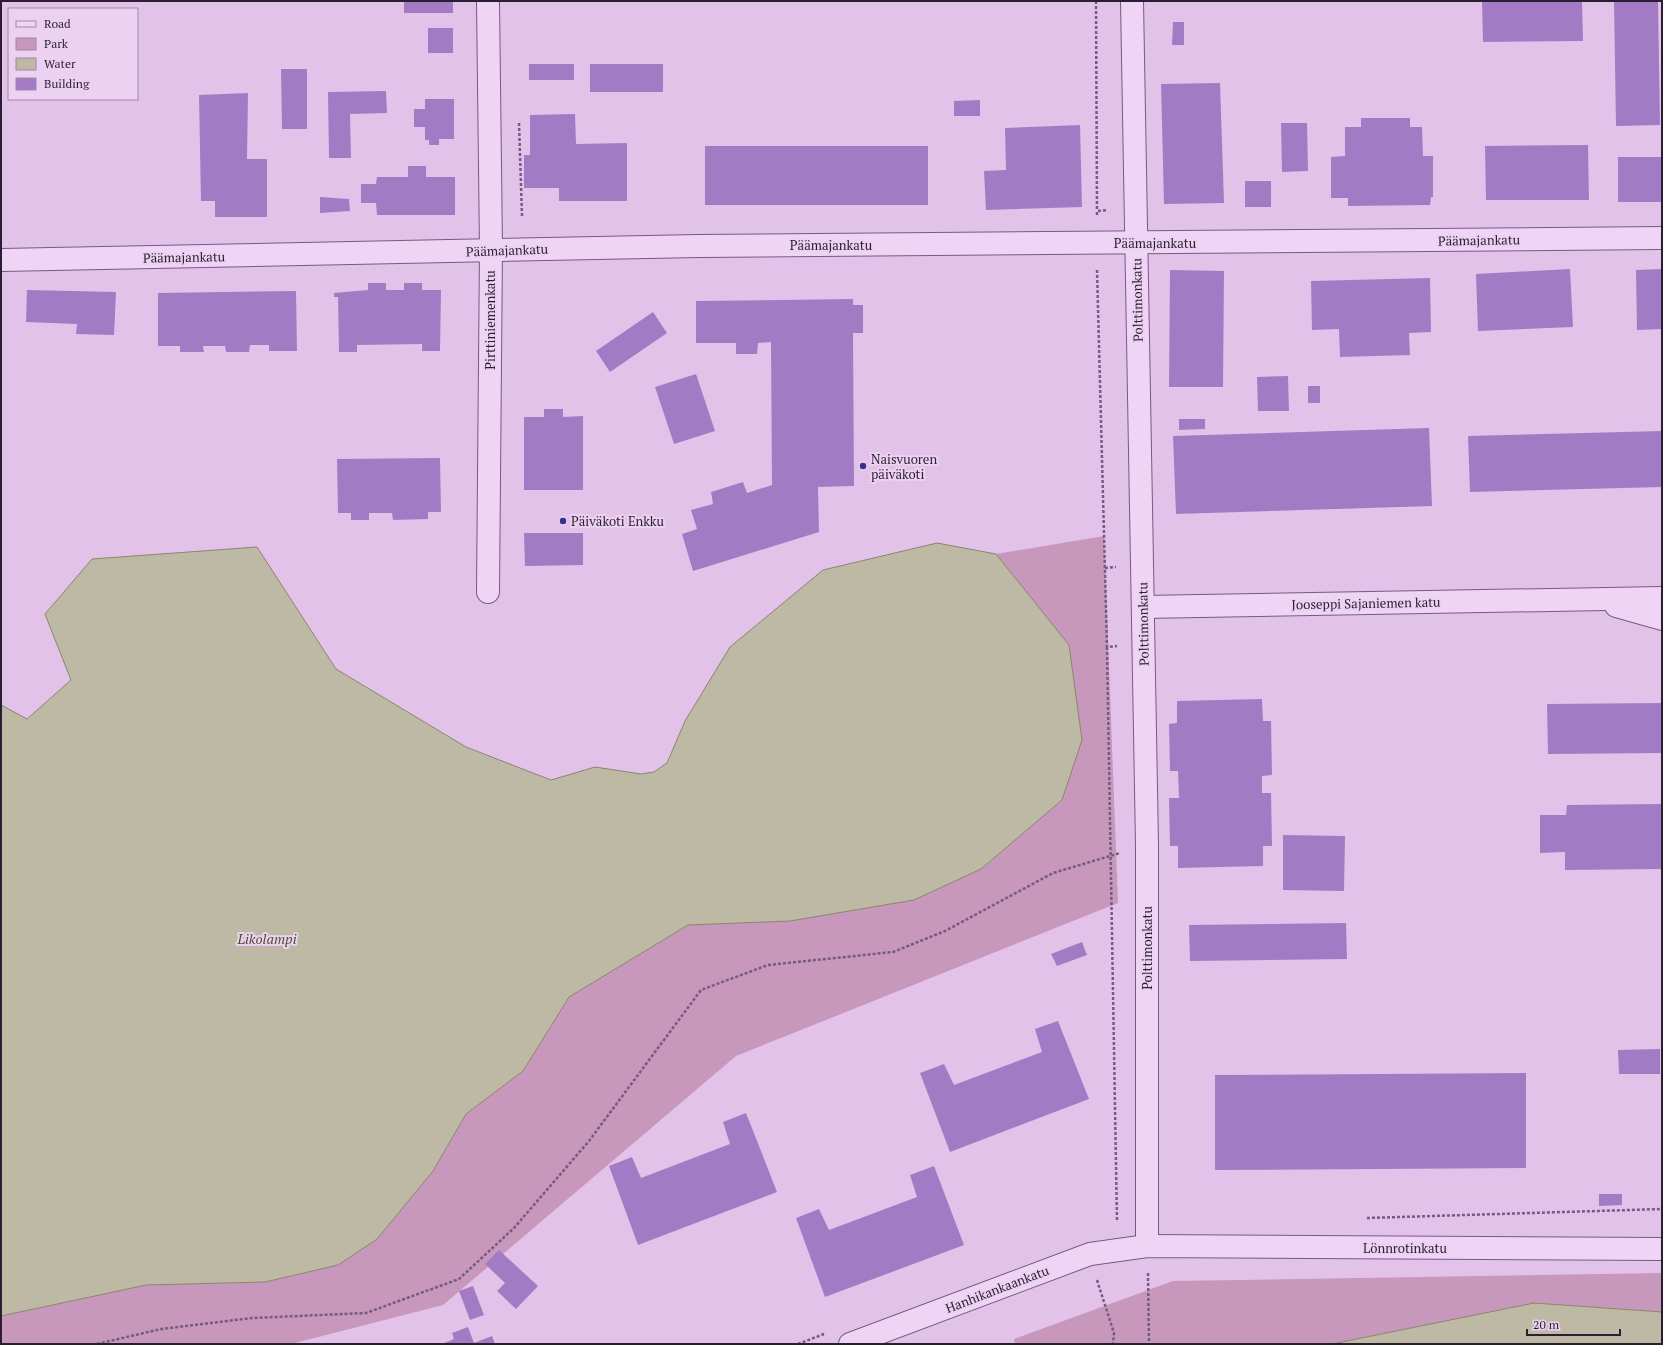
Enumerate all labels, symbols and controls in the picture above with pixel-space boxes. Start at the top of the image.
legend [8,8,138,100]
text: Road [44,16,71,31]
text: Park [44,36,69,51]
text: Water [44,56,76,71]
text: Building [44,76,90,91]
street label: Päämajankatu [1438,230,1521,250]
street label: Päämajankatu [1114,234,1197,252]
street label: Päämajankatu [790,236,873,254]
street label: Päämajankatu [466,240,549,260]
street label: Päämajankatu [143,247,226,267]
street label: Polttimonkatu [1127,257,1147,342]
street label: Pirttiniemenkatu [481,270,499,370]
place label: Naisvuoren päiväkoti [871,450,937,483]
marker: Naisvuoren päiväkoti [858,461,868,471]
place label: Päiväkoti Enkku [571,512,665,530]
marker: Päiväkoti Enkku [558,516,568,526]
street label: Polttimonkatu [1133,581,1153,666]
street label: Jooseppi Sajaniemen katu [1291,593,1441,613]
street label: Polttimonkatu [1138,906,1156,990]
water label: Likolampi [236,929,297,948]
street label: Lönnrotinkatu [1363,1239,1447,1257]
street label: Hanhikankaankatu [943,1261,1052,1317]
scale bar [1527,1311,1620,1337]
text: 20 m [1533,1317,1560,1332]

